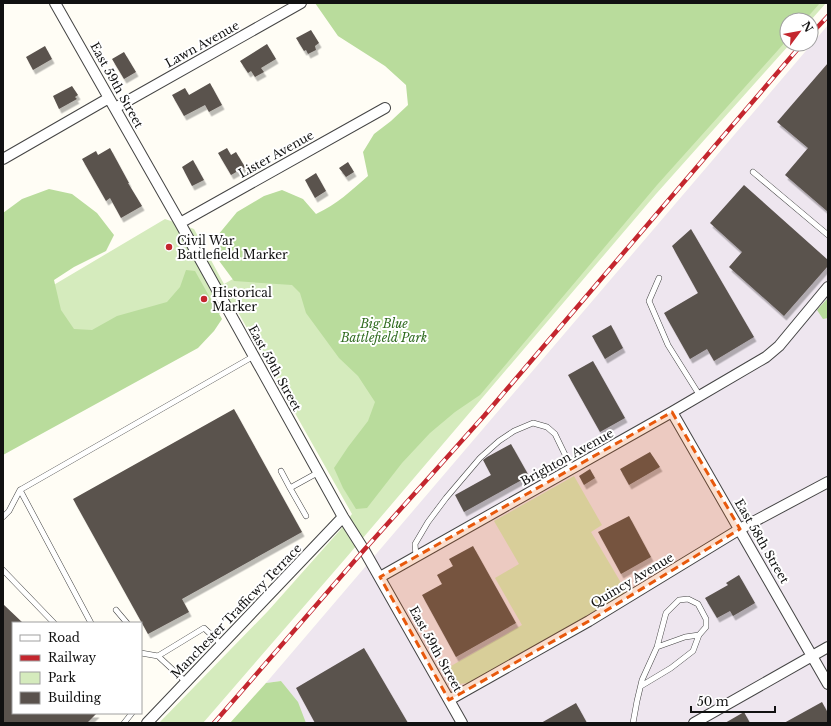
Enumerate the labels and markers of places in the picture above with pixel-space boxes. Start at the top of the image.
place label: Civil War Battlefield Marker [177,233,288,262]
marker: Civil War Battlefield Marker [164,242,174,252]
place label: Historical Marker [212,285,272,314]
marker: Historical Marker [199,294,209,304]

